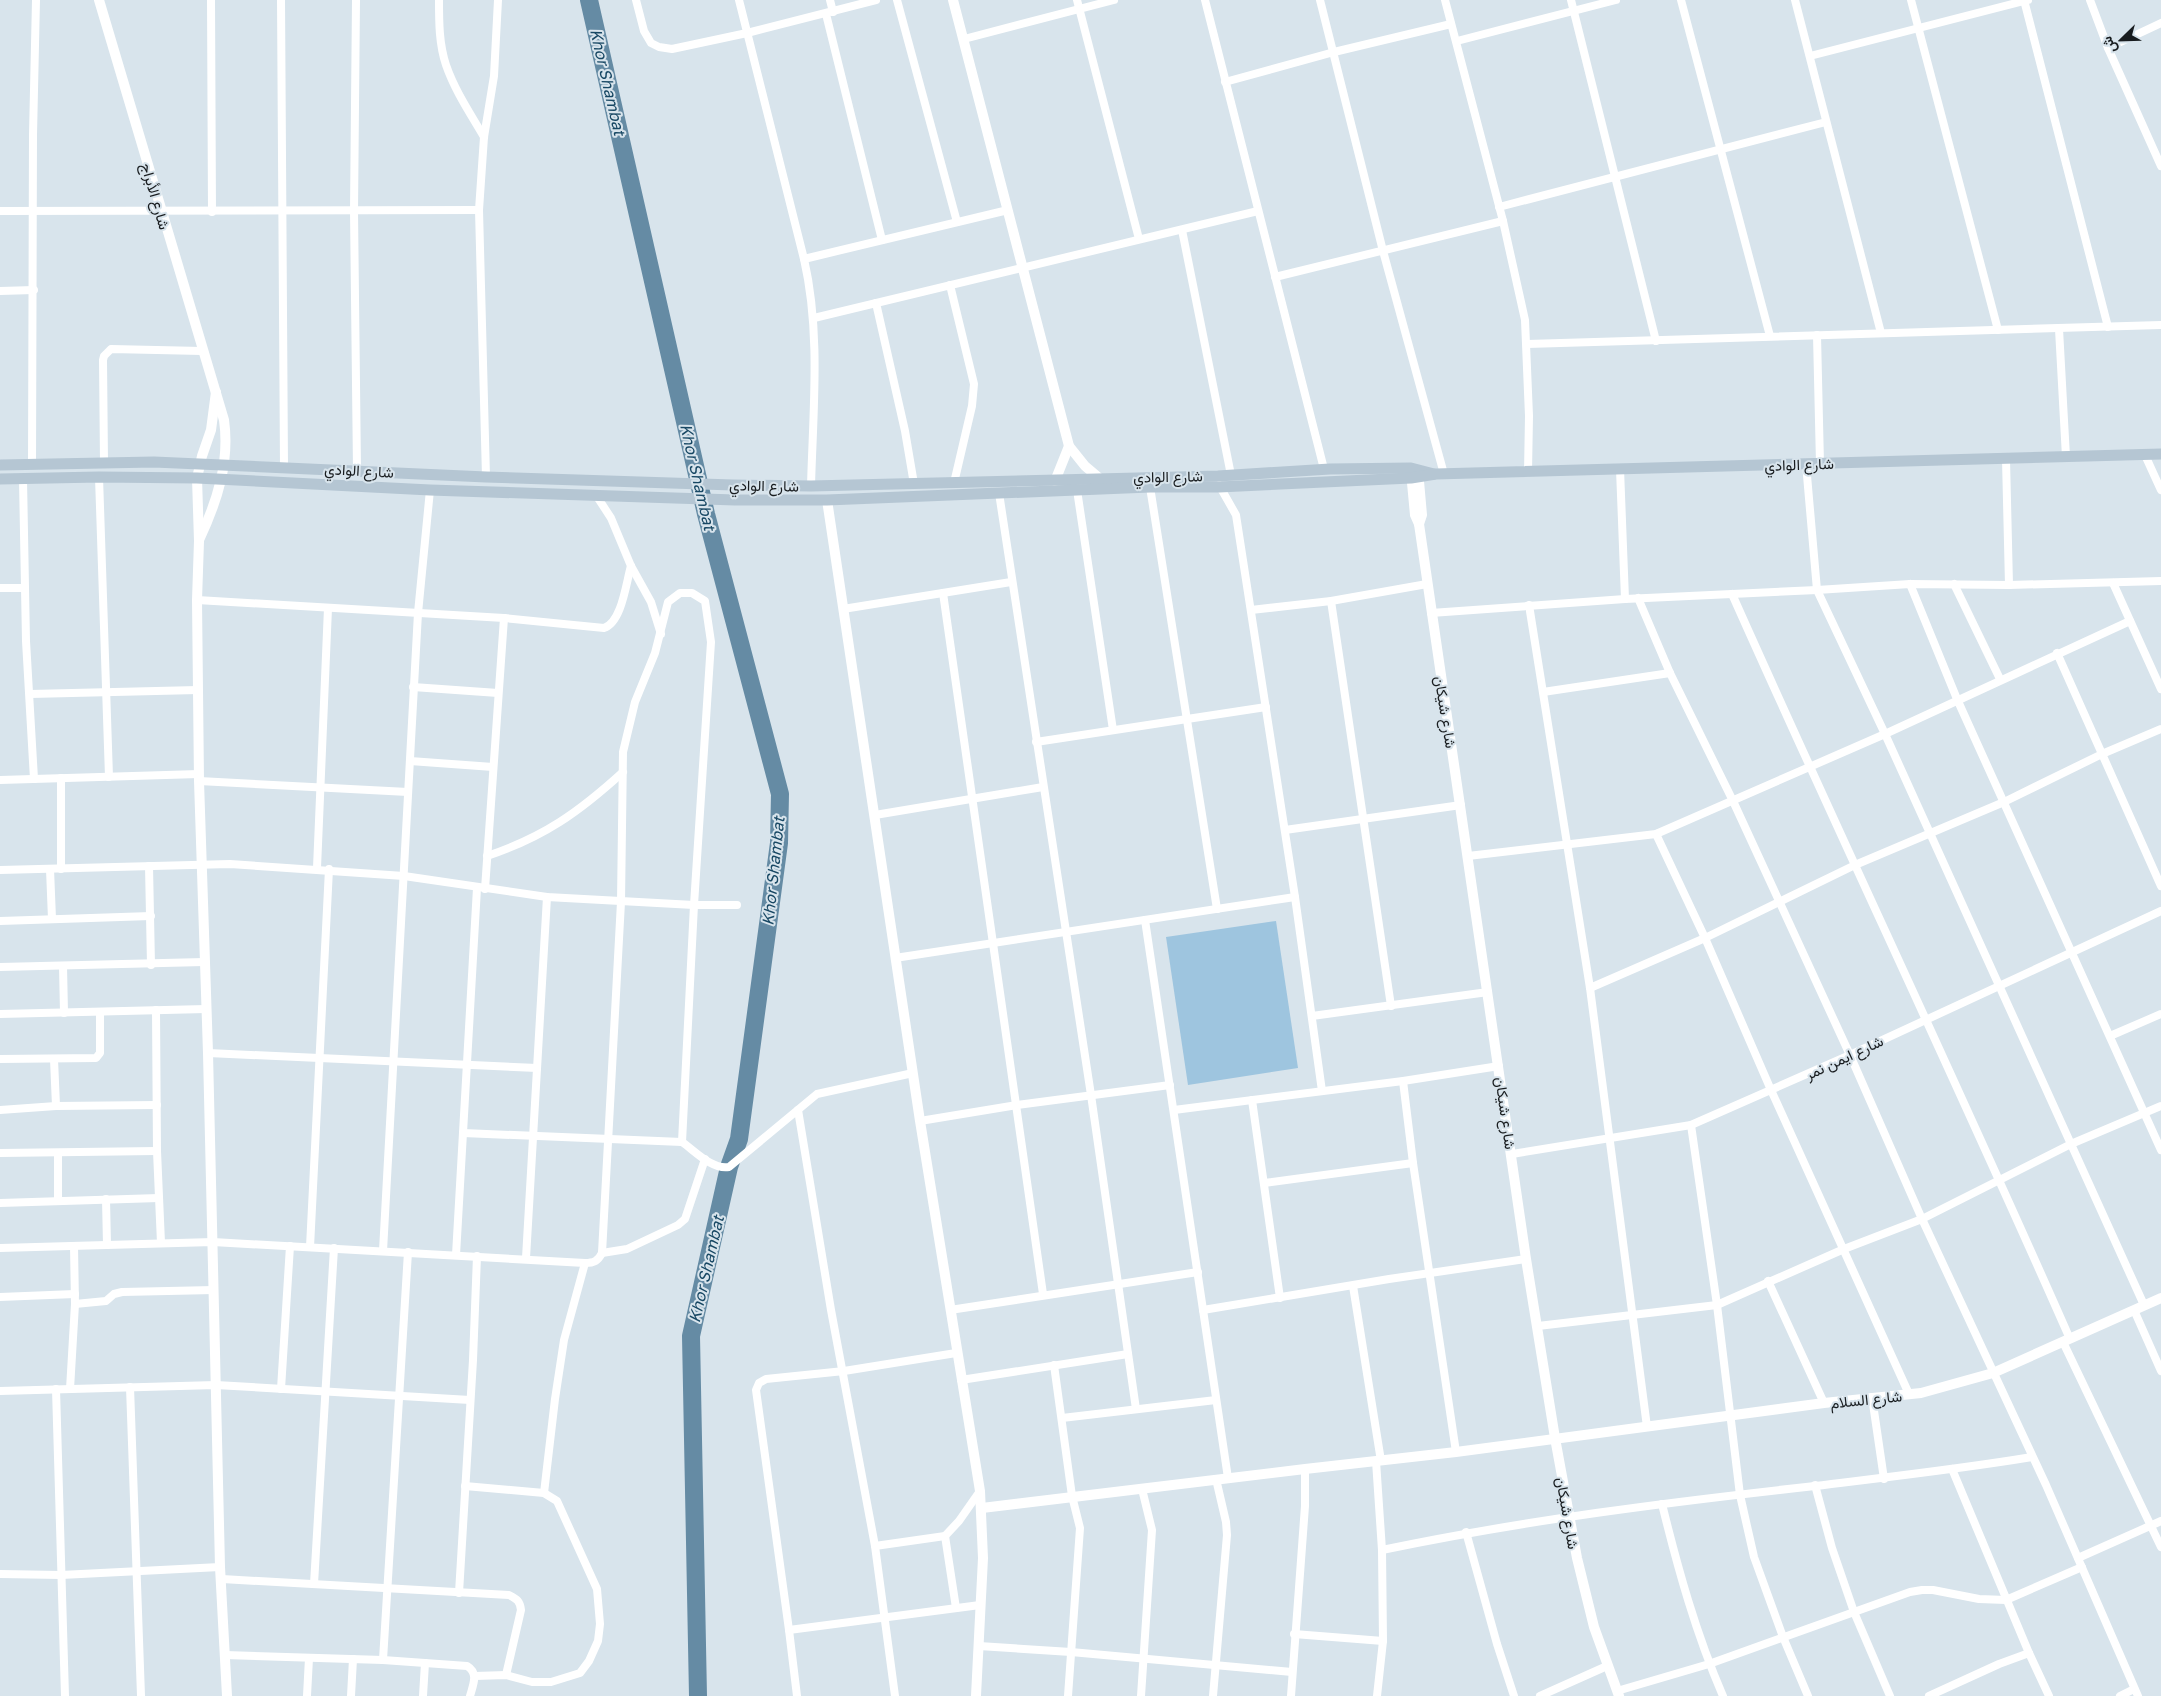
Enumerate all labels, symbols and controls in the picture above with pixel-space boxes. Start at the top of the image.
north arrow [2096,15,2146,65]
water label: Khor Shambat [586,27,630,139]
text: ش [2097,34,2121,56]
street label: شارع الأبراج [135,161,174,232]
water label: Khor Shambat [676,422,720,534]
street label: شارع الوادي [1764,454,1834,479]
street label: شارع الوادي [323,459,394,486]
street label: شارع الوادي [1133,466,1203,491]
street label: شارع الوادي [729,475,799,500]
street label: شارع شيكان [1428,675,1461,750]
water label: Khor Shambat [757,814,789,926]
street label: شارع ايمن نمر [1801,1031,1887,1086]
street label: شارع شيكان [1489,1076,1520,1151]
water label: Khor Shambat [684,1212,728,1324]
street label: شارع السلام [1829,1386,1903,1415]
street label: شارع شيكان [1550,1476,1583,1551]

